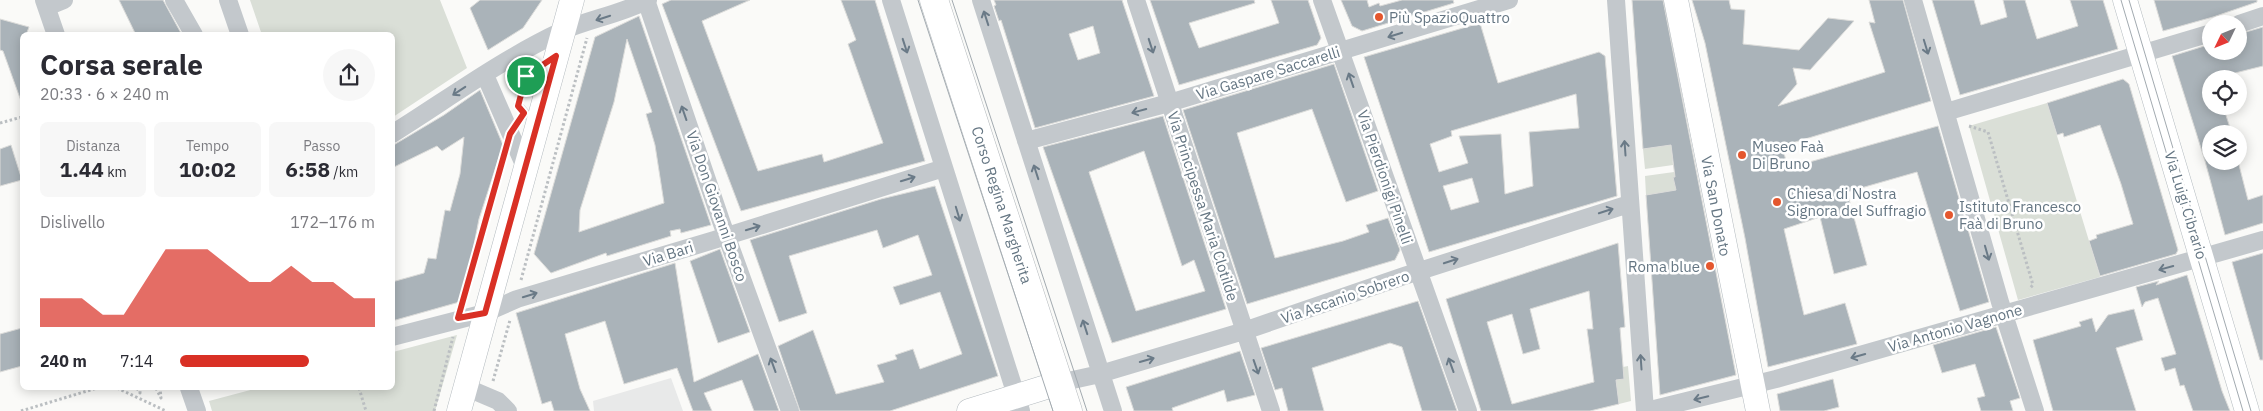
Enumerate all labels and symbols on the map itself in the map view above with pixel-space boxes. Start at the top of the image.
place label: Più SpazioQuattro [1389,8,1510,27]
one-way arrow [981,10,991,26]
marker: Più SpazioQuattro [1373,11,1385,23]
one-way arrow [596,14,611,23]
north arrow [2202,15,2248,60]
one-way arrow [1388,30,1404,40]
one-way arrow [901,38,911,54]
one-way arrow [1147,38,1156,54]
one-way arrow [1922,38,1932,54]
street label: Via Gaspare Saccarelli [1194,42,1342,104]
pin [505,55,547,97]
one-way arrow [1345,72,1355,88]
one-way arrow [452,86,466,97]
one-way arrow [679,105,689,121]
one-way arrow [1131,106,1147,116]
street label: Via Pierdionigi Pinelli [1353,107,1417,247]
street label: Via Principessa Maria Clotilde [1163,109,1243,303]
street label: Corso Regina Margherita [968,124,1036,286]
street label: Via Don Giovanni Bosco [682,128,752,284]
place label: Museo Faà Di Bruno [1752,137,1824,173]
one-way arrow [1621,140,1630,156]
marker: Museo Faà Di Bruno [1736,149,1748,161]
street label: Via Luigi Cibrario [2161,149,2211,261]
street label: Via San Donato [1697,154,1735,258]
one-way arrow [1031,165,1040,181]
one-way arrow [899,174,915,184]
place label: Chiesa di Nostra Signora del Suffragio [1787,184,1926,220]
marker: Chiesa di Nostra Signora del Suffragio [1771,196,1783,208]
place label: Istituto Francesco Faà di Bruno [1959,197,2081,233]
one-way arrow [954,206,964,222]
one-way arrow [1598,206,1614,216]
marker: Istituto Francesco Faà di Bruno [1943,209,1955,221]
one-way arrow [744,223,760,232]
street label: Via Bari [641,237,695,271]
one-way arrow [1982,245,1992,261]
one-way arrow [1443,256,1458,265]
place label: Roma blue [1628,257,1700,276]
marker: Roma blue [1704,260,1716,272]
one-way arrow [2158,264,2174,274]
street label: Via Ascanio Sobrero [1278,266,1412,328]
one-way arrow [522,289,538,299]
street label: Via Antonio Vagnone [1886,300,2024,356]
one-way arrow [1080,320,1090,336]
one-way arrow [1850,351,1866,361]
one-way arrow [1138,354,1154,364]
one-way arrow [1636,355,1646,371]
one-way arrow [768,358,777,373]
one-way arrow [1446,358,1455,374]
one-way arrow [1252,359,1261,374]
one-way arrow [1694,394,1710,403]

